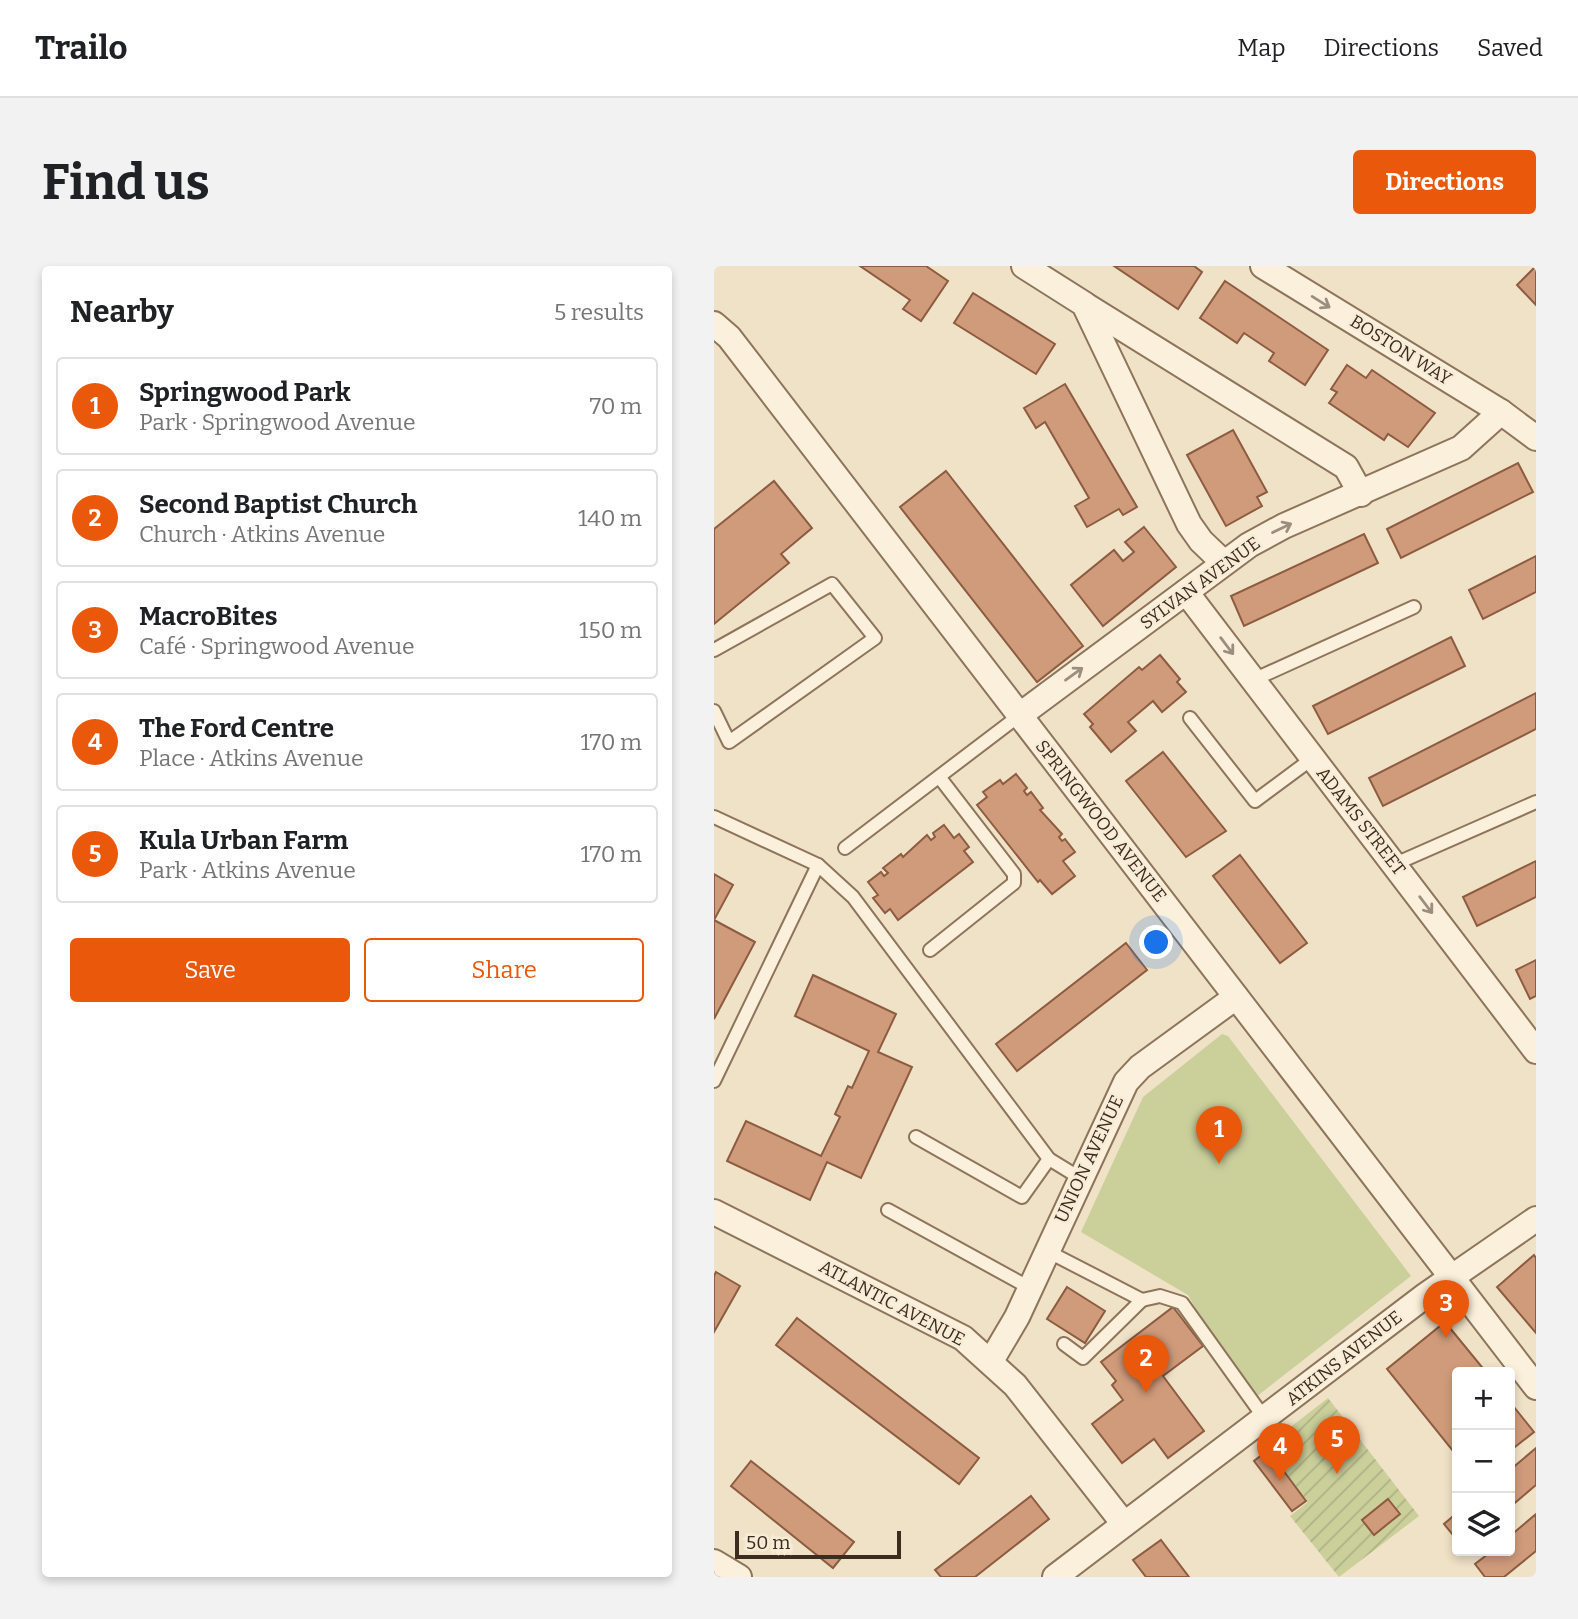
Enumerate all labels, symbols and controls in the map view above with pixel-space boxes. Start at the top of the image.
text: Trailo [35,28,128,68]
text: Map [1237,34,1286,62]
text: Directions [1324,34,1439,62]
text: Saved [1477,34,1543,62]
button: Directions [1353,150,1536,214]
text: Find us [42,153,210,212]
text: Nearby [70,294,174,330]
one-way arrow [1311,295,1331,309]
text: 5 results [554,298,644,326]
street label: BOSTON WAY [1346,310,1456,390]
text: Springwood Park [139,377,351,408]
text: 1 [90,392,100,420]
text: 70 m [590,392,642,420]
text: Park · Springwood Avenue [139,408,416,436]
text: Second Baptist Church [139,489,417,520]
text: 2 [89,504,101,532]
text: 140 m [578,504,642,532]
text: Church · Atkins Avenue [139,520,385,548]
one-way arrow [1271,520,1292,534]
street label: SYLVAN AVENUE [1136,532,1264,634]
text: MacroBites [139,601,277,632]
text: 3 [88,616,102,644]
text: 150 m [579,616,642,644]
text: Café · Springwood Avenue [139,632,415,660]
one-way arrow [1220,637,1235,655]
one-way arrow [1065,667,1084,682]
text: The Ford Centre [139,713,334,744]
text: 4 [88,728,102,756]
text: 170 m [580,728,642,756]
street label: SPRINGWOOD AVENUE [1031,736,1171,906]
text: Place · Atkins Avenue [139,744,364,772]
street label: ADAMS STREET [1312,762,1410,880]
text: Kula Urban Farm [139,825,348,856]
text: 5 [89,840,101,868]
text: 170 m [580,840,642,868]
text: Park · Atkins Avenue [139,856,356,884]
one-way arrow [1418,895,1433,913]
your location [1139,925,1173,959]
button: Save [70,938,350,1002]
button: Share [364,938,644,1002]
street label: UNION AVENUE [1050,1092,1128,1226]
pin: 1 [1196,1106,1242,1164]
street label: ATLANTIC AVENUE [815,1255,969,1351]
pin: 3 [1423,1280,1469,1338]
street label: ATKINS AVENUE [1282,1306,1406,1410]
pin: 2 [1123,1335,1169,1393]
map controls [1452,1367,1515,1556]
button: + [1452,1367,1515,1430]
pin: 5 [1314,1416,1360,1474]
pin: 4 [1257,1423,1303,1481]
button: − [1452,1430,1515,1493]
button: layers [1452,1493,1515,1556]
scale bar [735,1528,901,1560]
text: 50 m [746,1531,790,1554]

